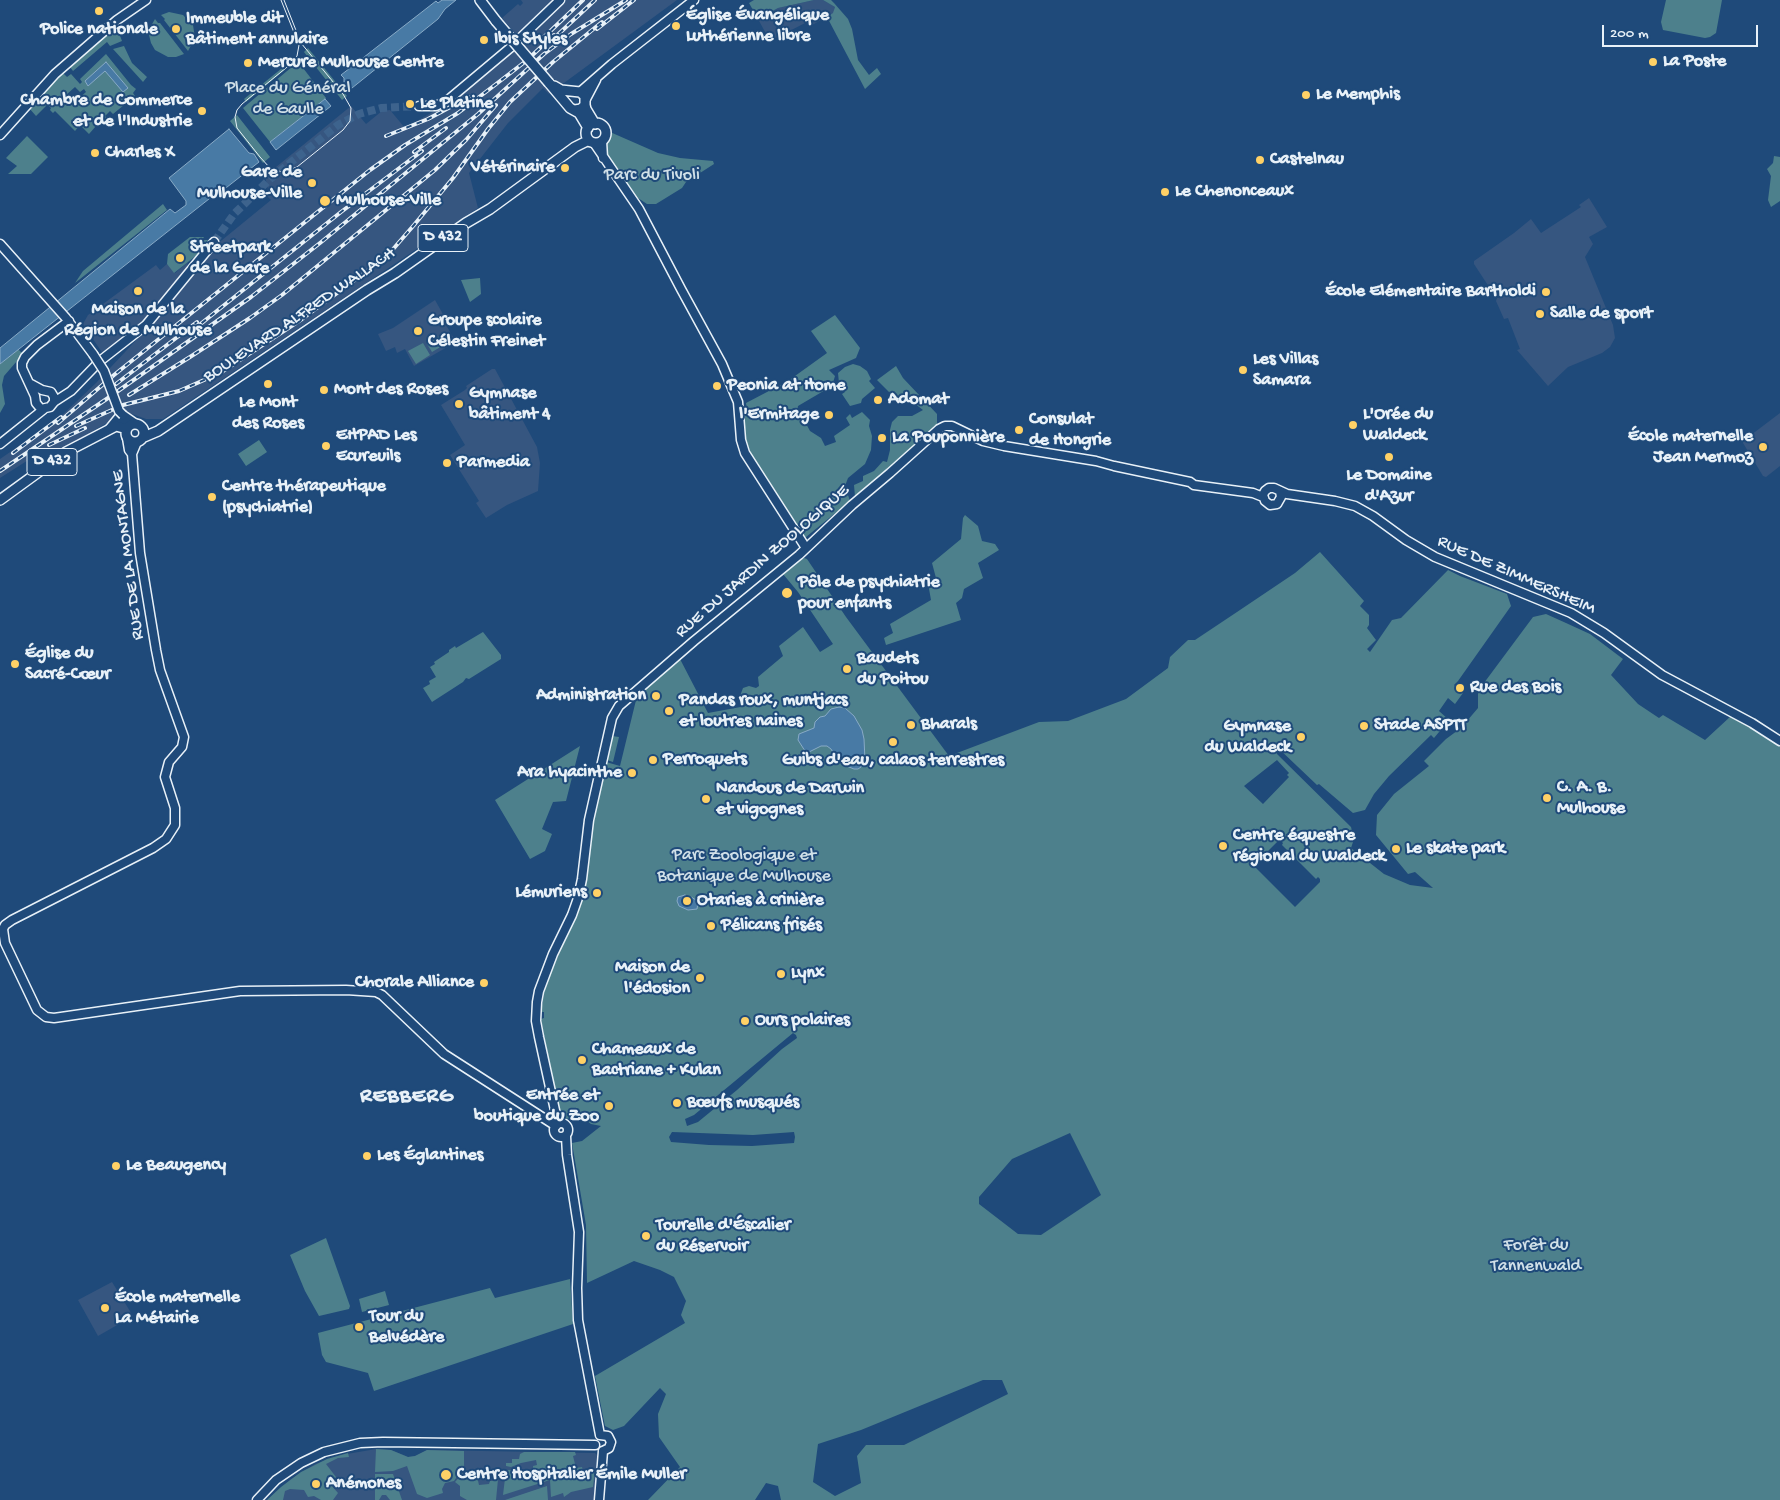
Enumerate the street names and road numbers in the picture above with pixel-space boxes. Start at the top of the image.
road number: D 432 [418,224,468,252]
street label: BOULEVARD ALFRED WALLACH [200,244,400,388]
road number: D 432 [27,448,77,476]
street label: RUE DE LA MONTAGNE [108,469,150,641]
street label: RUE DU JARDIN ZOOLOGIQUE [672,481,854,643]
street label: RUE DE ZIMMERSHEIM [1434,531,1598,621]

